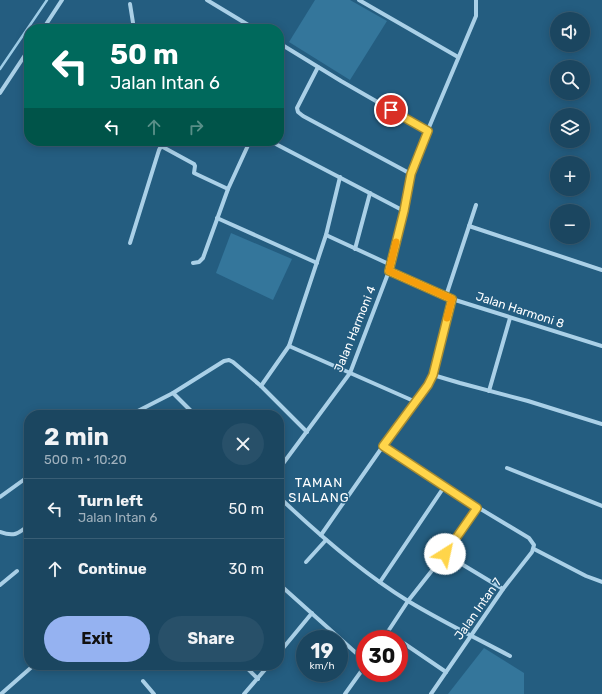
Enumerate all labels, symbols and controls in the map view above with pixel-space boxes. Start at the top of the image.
map controls [550,12,590,244]
button: sound [550,12,590,52]
text: 50 m [110,38,179,71]
icon: left [44,40,96,92]
button: search [550,60,590,100]
text: Jalan Intan 6 [110,72,220,94]
pin [374,93,408,127]
icon: arrive [380,99,402,121]
button: layers [550,108,590,148]
icon: left [101,116,123,138]
icon: ahead [143,116,165,138]
icon: right [185,116,207,138]
button: + [550,156,590,196]
button: − [550,204,590,244]
street label: Jalan Harmoni 4 [331,283,379,374]
street label: Jalan Harmoni 8 [474,289,566,331]
text: 2 min [44,423,109,451]
button: close [222,423,264,465]
text: 500 m · 10:20 [44,452,127,467]
district label: TAMAN SIALANG [288,475,350,505]
text: Turn left [78,492,143,510]
icon: left [44,498,66,520]
text: 50 m [229,500,264,518]
text: Jalan Intan 6 [78,510,157,525]
position arrow [424,533,466,575]
icon: ahead [44,558,66,580]
text: Continue [78,560,147,578]
text: 30 m [228,560,264,578]
street label: Jalan Intan 7 [452,575,504,643]
button: Exit [44,616,150,662]
button: Share [158,616,264,662]
speed limit sign: 30 [356,630,408,682]
text: 19 [311,639,333,663]
text: km/h [310,660,334,672]

